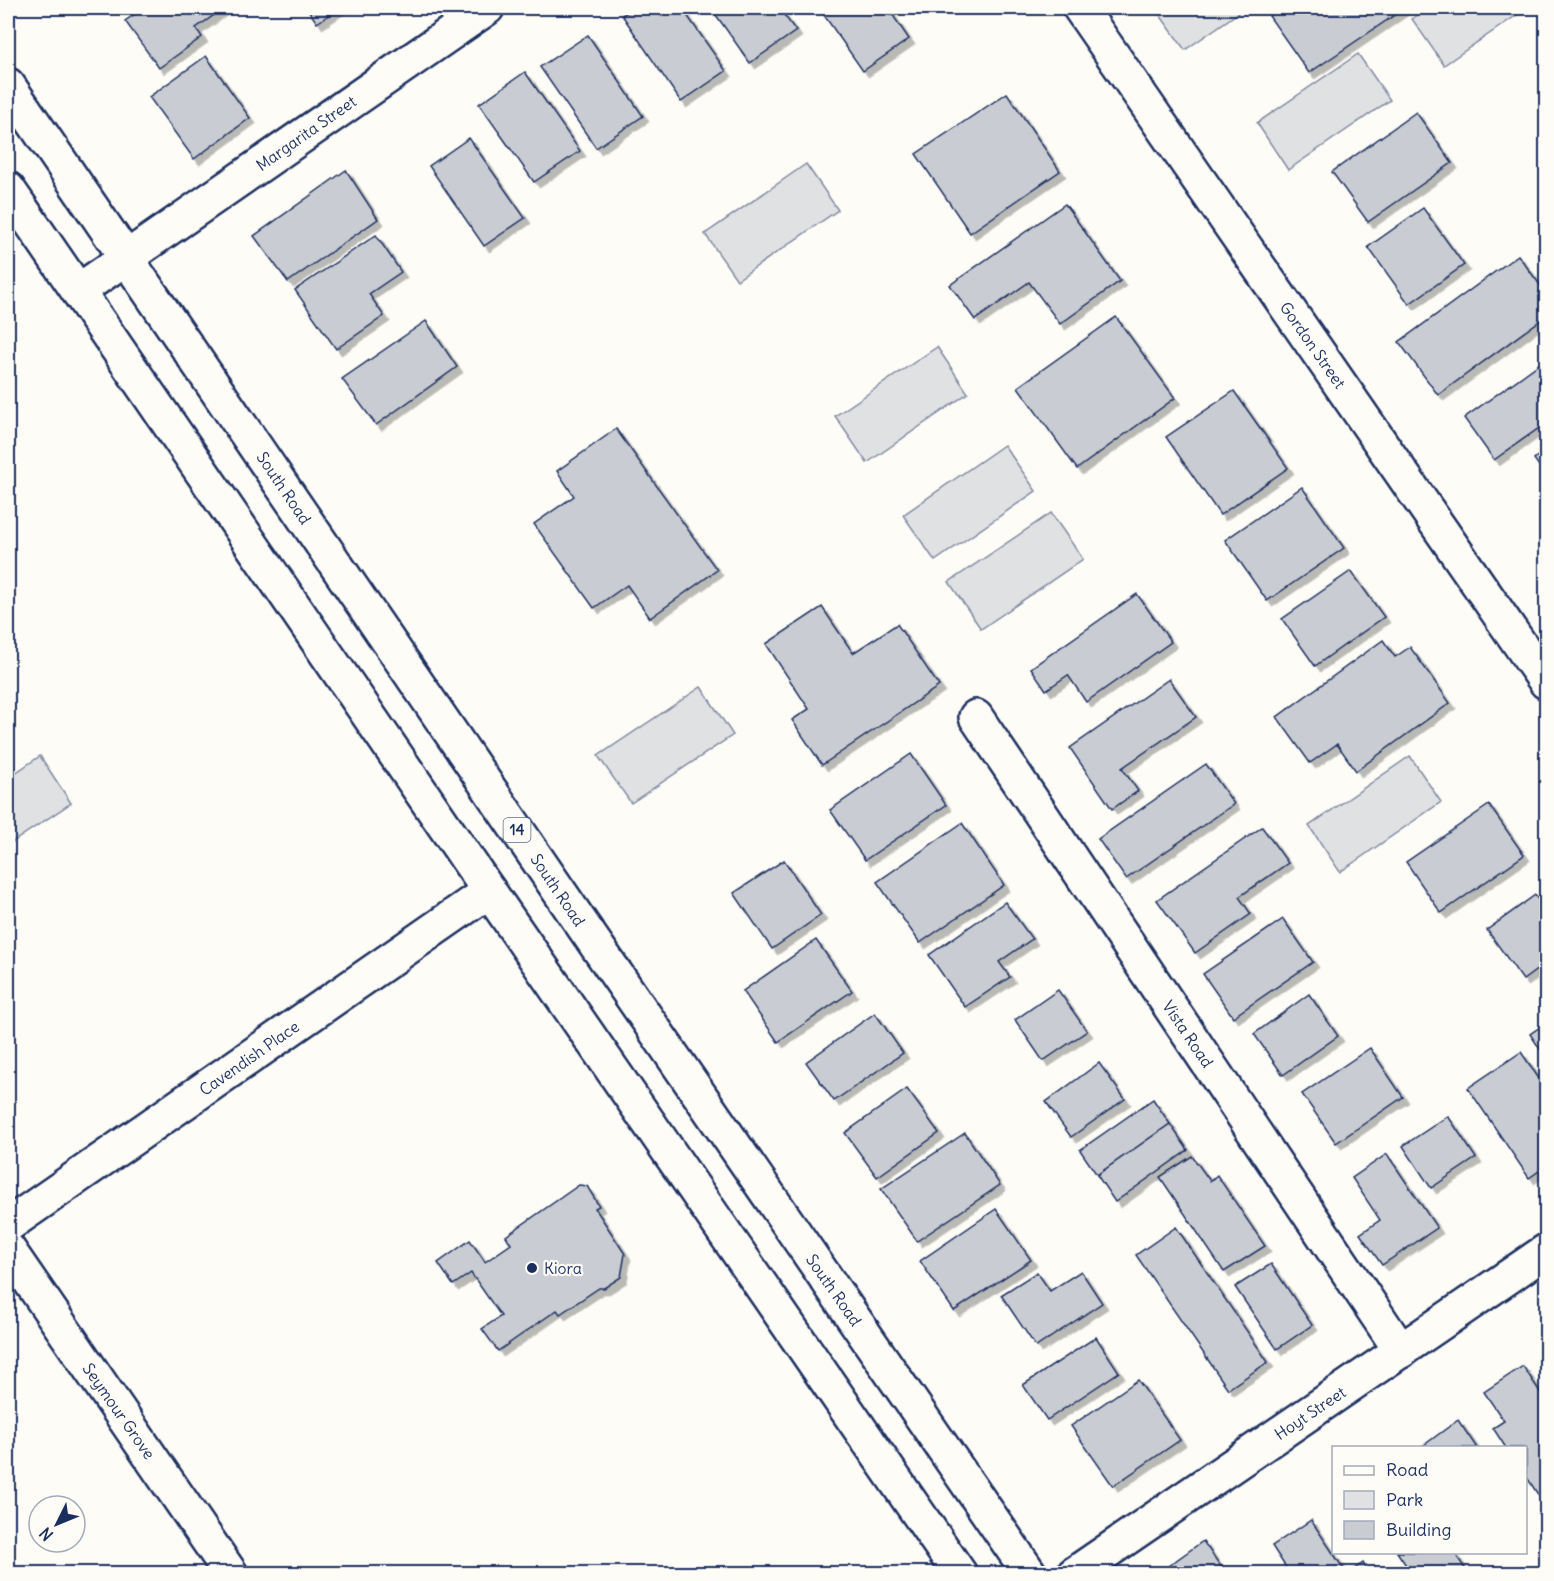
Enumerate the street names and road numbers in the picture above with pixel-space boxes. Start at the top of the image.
street label: Margarita Street [252,91,360,175]
street label: Gordon Street [1276,298,1351,393]
street label: South Road [252,448,316,528]
road number: 14 [504,818,530,842]
street label: South Road [526,850,590,930]
street label: Vista Road [1158,997,1218,1071]
street label: Cavendish Place [195,1016,303,1100]
street label: South Road [802,1250,866,1330]
street label: Seymour Grove [79,1359,159,1463]
street label: Hoyt Street [1271,1382,1350,1444]

